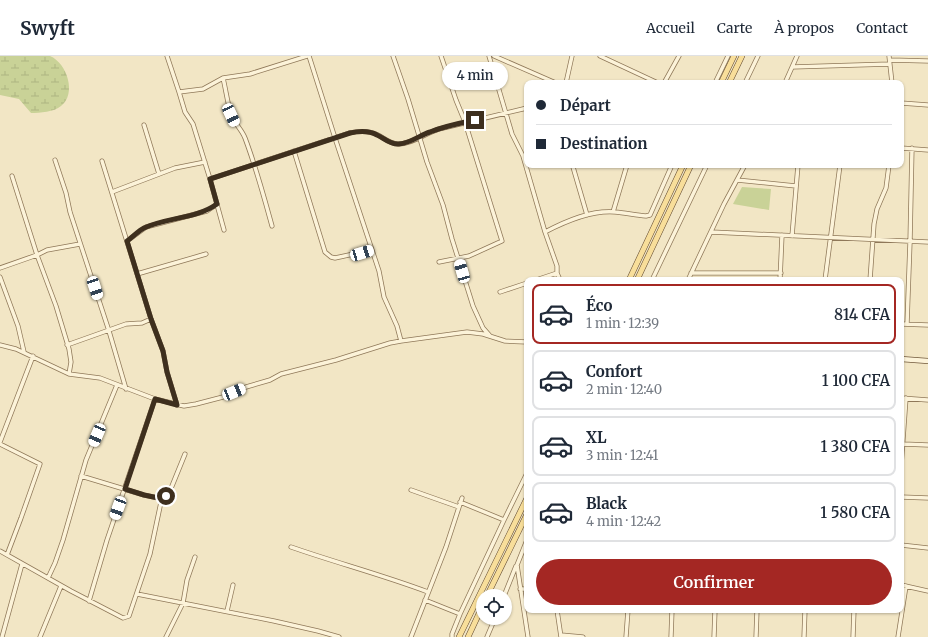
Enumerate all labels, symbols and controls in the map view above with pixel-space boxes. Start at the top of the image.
text: Swyft [20,16,75,40]
text: Accueil [646,19,695,37]
text: Carte [717,19,752,37]
text: À propos [774,19,834,37]
text: Contact [856,19,908,37]
callout: 4 min [442,62,508,90]
text: 4 min [456,67,494,84]
text: Départ [560,96,611,115]
car [220,102,242,128]
route end [466,111,484,129]
text: Destination [560,134,647,153]
car [349,244,375,262]
car [453,258,471,284]
car [86,275,104,301]
icon: car [538,296,574,332]
text: Éco [586,296,612,315]
text: 814 CFA [834,305,890,324]
text: 1 min · 12:39 [586,315,659,332]
icon: car [538,362,574,398]
text: Confort [586,362,643,381]
text: 1 100 CFA [822,371,890,390]
text: 2 min · 12:40 [586,381,662,398]
car [221,382,247,402]
car [87,422,107,448]
icon: car [538,428,574,464]
text: XL [586,428,607,447]
text: 1 380 CFA [820,437,890,456]
text: 3 min · 12:41 [586,447,659,464]
route start [157,487,175,505]
icon: car [538,494,574,530]
text: Black [586,494,627,513]
car [108,495,128,521]
text: 1 580 CFA [820,503,890,522]
text: 4 min · 12:42 [586,513,661,530]
button: Confirmer [536,559,892,605]
map controls [476,589,512,625]
button: locate [476,589,512,625]

